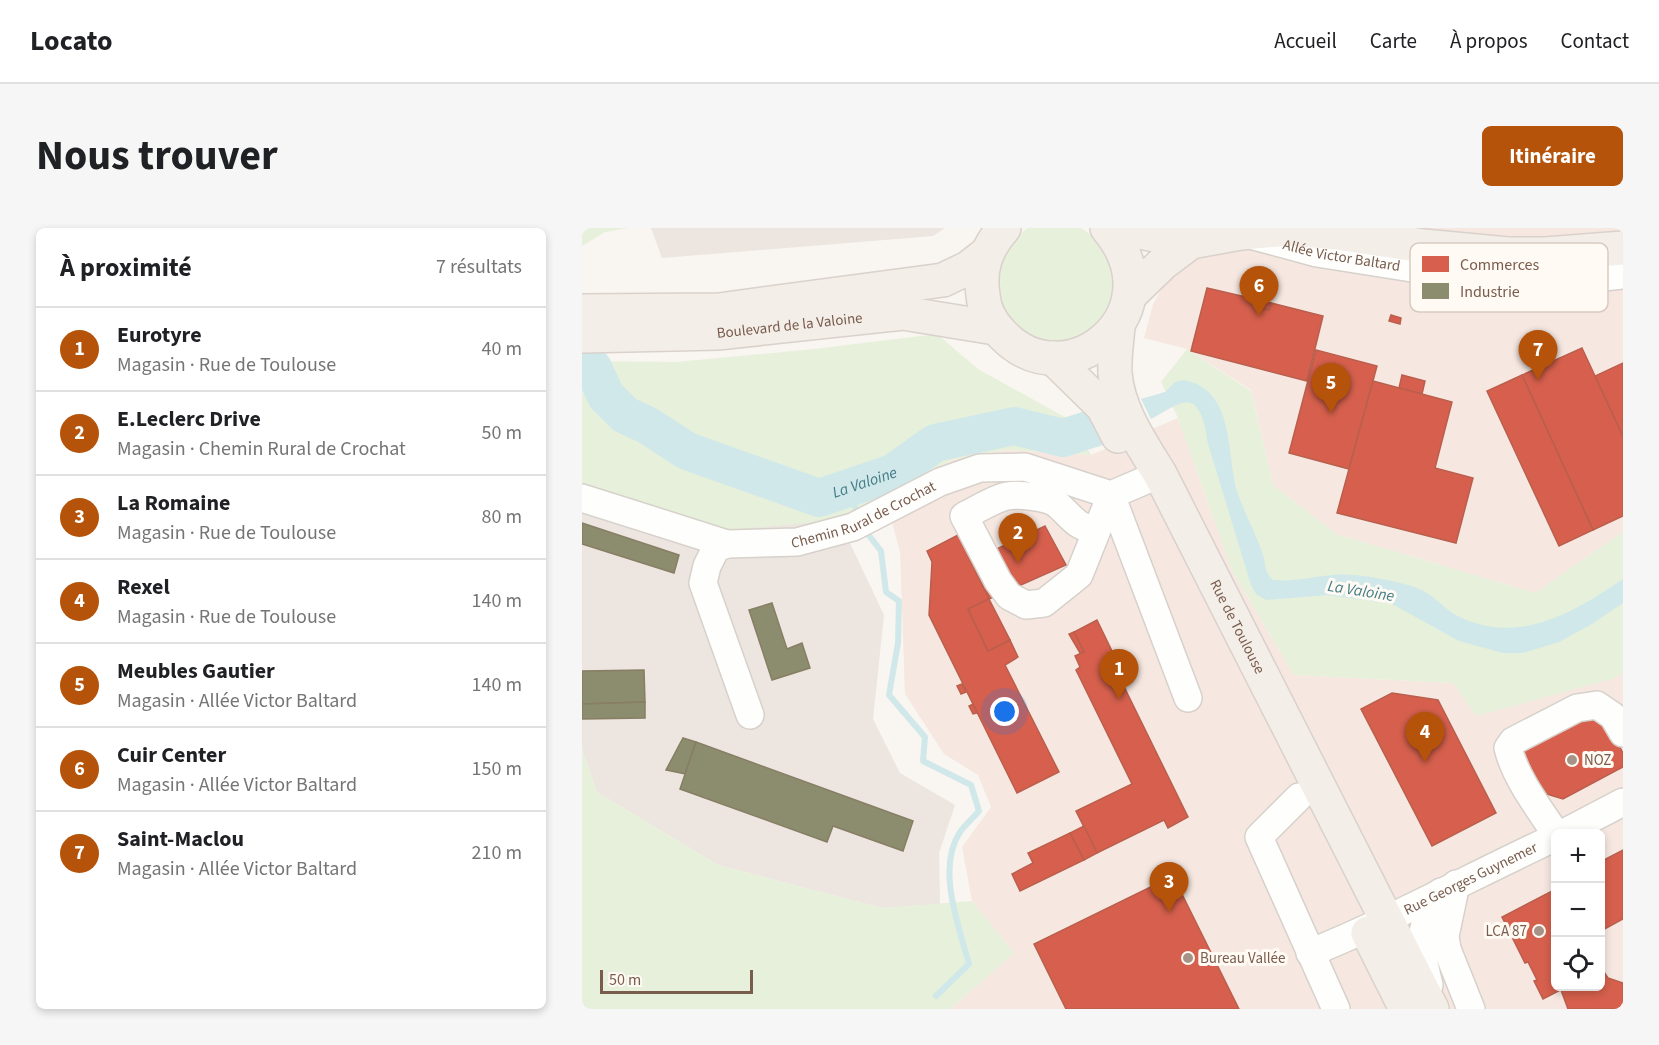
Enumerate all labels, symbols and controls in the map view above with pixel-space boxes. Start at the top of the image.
text: Locato [30,21,112,61]
text: Accueil [1274,26,1337,56]
text: Carte [1370,26,1417,56]
text: À propos [1450,26,1527,56]
text: Contact [1560,26,1629,56]
text: Nous trouver [36,126,278,186]
button: Itinéraire [1482,126,1623,186]
street label: Allée Victor Baltard [1281,234,1402,277]
legend [1410,243,1608,312]
text: À proximité [60,249,192,286]
text: 7 résultats [436,253,522,281]
text: Commerces [1460,254,1540,276]
pin: 6 [1240,266,1278,316]
text: Industrie [1460,281,1520,303]
street label: Boulevard de la Valoine [716,307,864,344]
text: Eurotyre [117,319,202,351]
pin: 7 [1518,330,1558,380]
text: 1 [74,335,85,363]
text: 40 m [482,335,522,363]
text: Magasin · Rue de Toulouse [117,351,336,379]
pin: 5 [1312,364,1350,413]
text: E.Leclerc Drive [117,403,261,435]
text: 2 [74,419,85,447]
text: 50 m [482,419,522,447]
text: Magasin · Chemin Rural de Crochat [117,435,406,463]
water label: La Valoine [829,461,900,504]
street label: Chemin Rural de Crochat [791,476,939,553]
text: La Romaine [117,487,230,519]
text: 3 [74,503,85,531]
text: 80 m [482,503,522,531]
pin: 2 [998,514,1038,563]
text: Magasin · Rue de Toulouse [117,519,336,547]
text: Rexel [117,571,170,603]
water label: La Valoine [1326,575,1396,607]
street label: Rue de Toulouse [1205,576,1270,677]
text: 4 [74,587,85,615]
text: 140 m [472,587,522,615]
text: Magasin · Rue de Toulouse [117,603,336,631]
pin: 1 [1100,650,1138,699]
text: Meubles Gautier [117,655,275,687]
text: 5 [74,671,85,699]
text: 140 m [472,671,522,699]
text: Magasin · Allée Victor Baltard [117,687,357,715]
your location [990,697,1019,726]
pin: 4 [1406,712,1444,762]
text: Cuir Center [117,739,226,771]
place label: NOZ [1584,750,1611,771]
marker: NOZ [1565,753,1579,767]
text: 6 [74,755,85,783]
text: 150 m [472,755,522,783]
text: Magasin · Allée Victor Baltard [117,771,357,799]
text: Saint-Maclou [117,823,244,855]
map controls [1551,829,1605,991]
button: + [1551,829,1605,883]
street label: Rue Georges Guynemer [1400,836,1542,920]
text: 7 [74,839,85,867]
text: 210 m [472,839,522,867]
text: Magasin · Allée Victor Baltard [117,855,357,883]
pin: 3 [1150,862,1188,912]
button: − [1551,883,1605,937]
place label: LCA 87 [1485,921,1527,942]
marker: LCA 87 [1532,924,1546,938]
button: locate [1551,937,1605,991]
place label: Bureau Vallée [1200,948,1285,969]
marker: Bureau Vallée [1181,951,1195,965]
scale bar [600,967,753,994]
text: 50 m [609,969,641,991]

